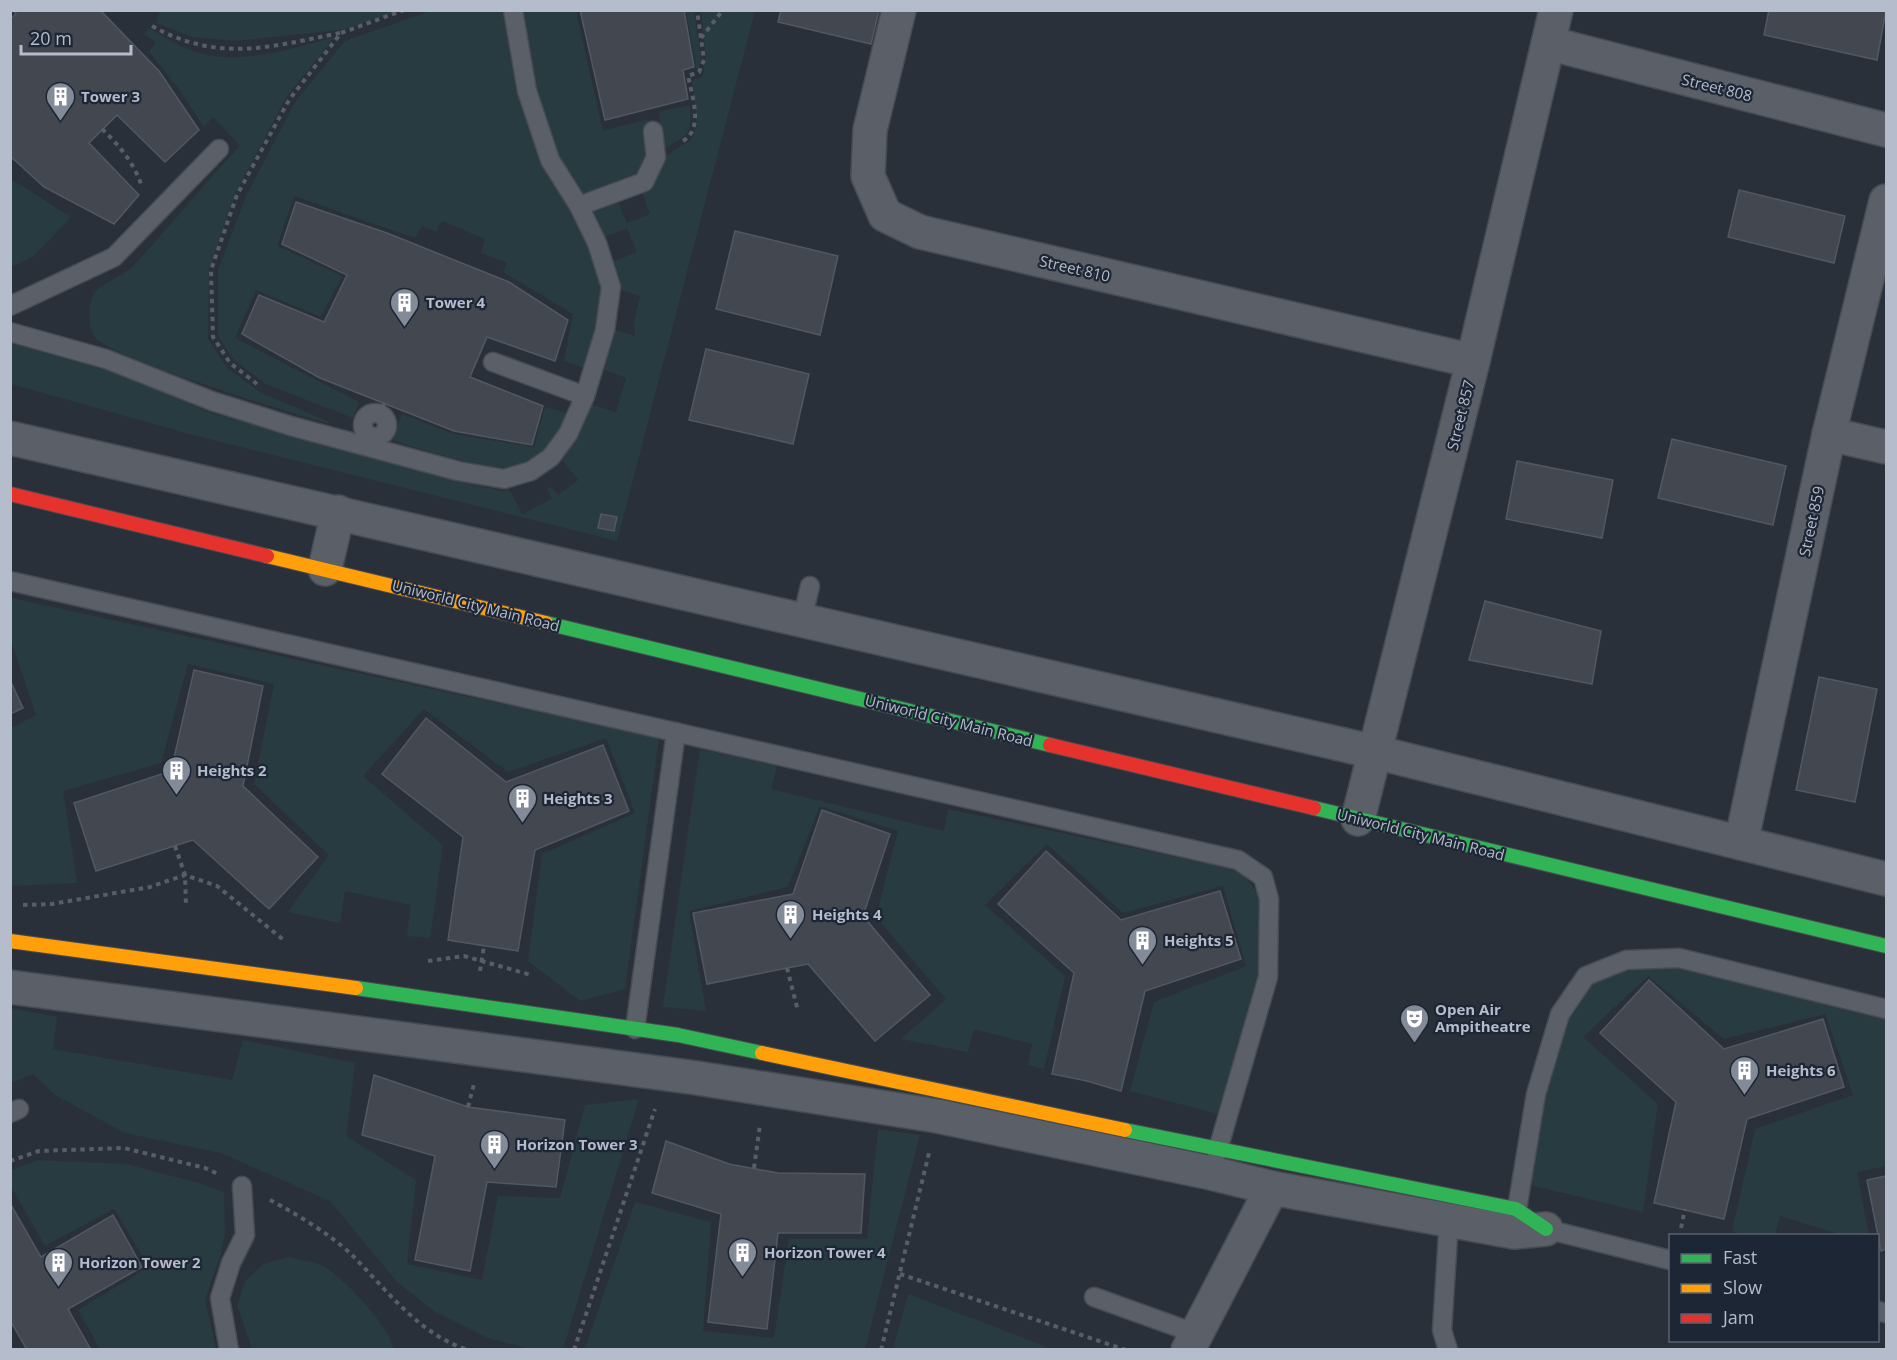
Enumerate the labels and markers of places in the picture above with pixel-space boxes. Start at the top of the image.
building icon: Tower 3 [44,80,76,122]
place label: Tower 3 [81,86,140,106]
building icon: Tower 4 [389,286,421,328]
place label: Tower 4 [426,292,485,312]
building icon: Heights 2 [160,754,192,796]
place label: Heights 2 [197,760,267,780]
building icon: Heights 3 [506,782,538,824]
place label: Heights 3 [543,788,613,808]
building icon: Heights 4 [775,898,807,940]
place label: Heights 4 [812,904,882,924]
building icon: Heights 5 [1127,924,1159,966]
place label: Heights 5 [1164,930,1234,950]
place label: Open Air Ampitheatre [1435,999,1531,1036]
theatre icon: Open Air Ampitheatre [1398,1002,1430,1044]
building icon: Heights 6 [1729,1054,1761,1096]
place label: Heights 6 [1766,1060,1836,1080]
building icon: Horizon Tower 3 [479,1128,511,1170]
place label: Horizon Tower 3 [516,1134,637,1154]
building icon: Horizon Tower 4 [727,1236,759,1278]
place label: Horizon Tower 4 [764,1242,886,1262]
building icon: Horizon Tower 2 [42,1246,74,1288]
place label: Horizon Tower 2 [79,1252,201,1272]

